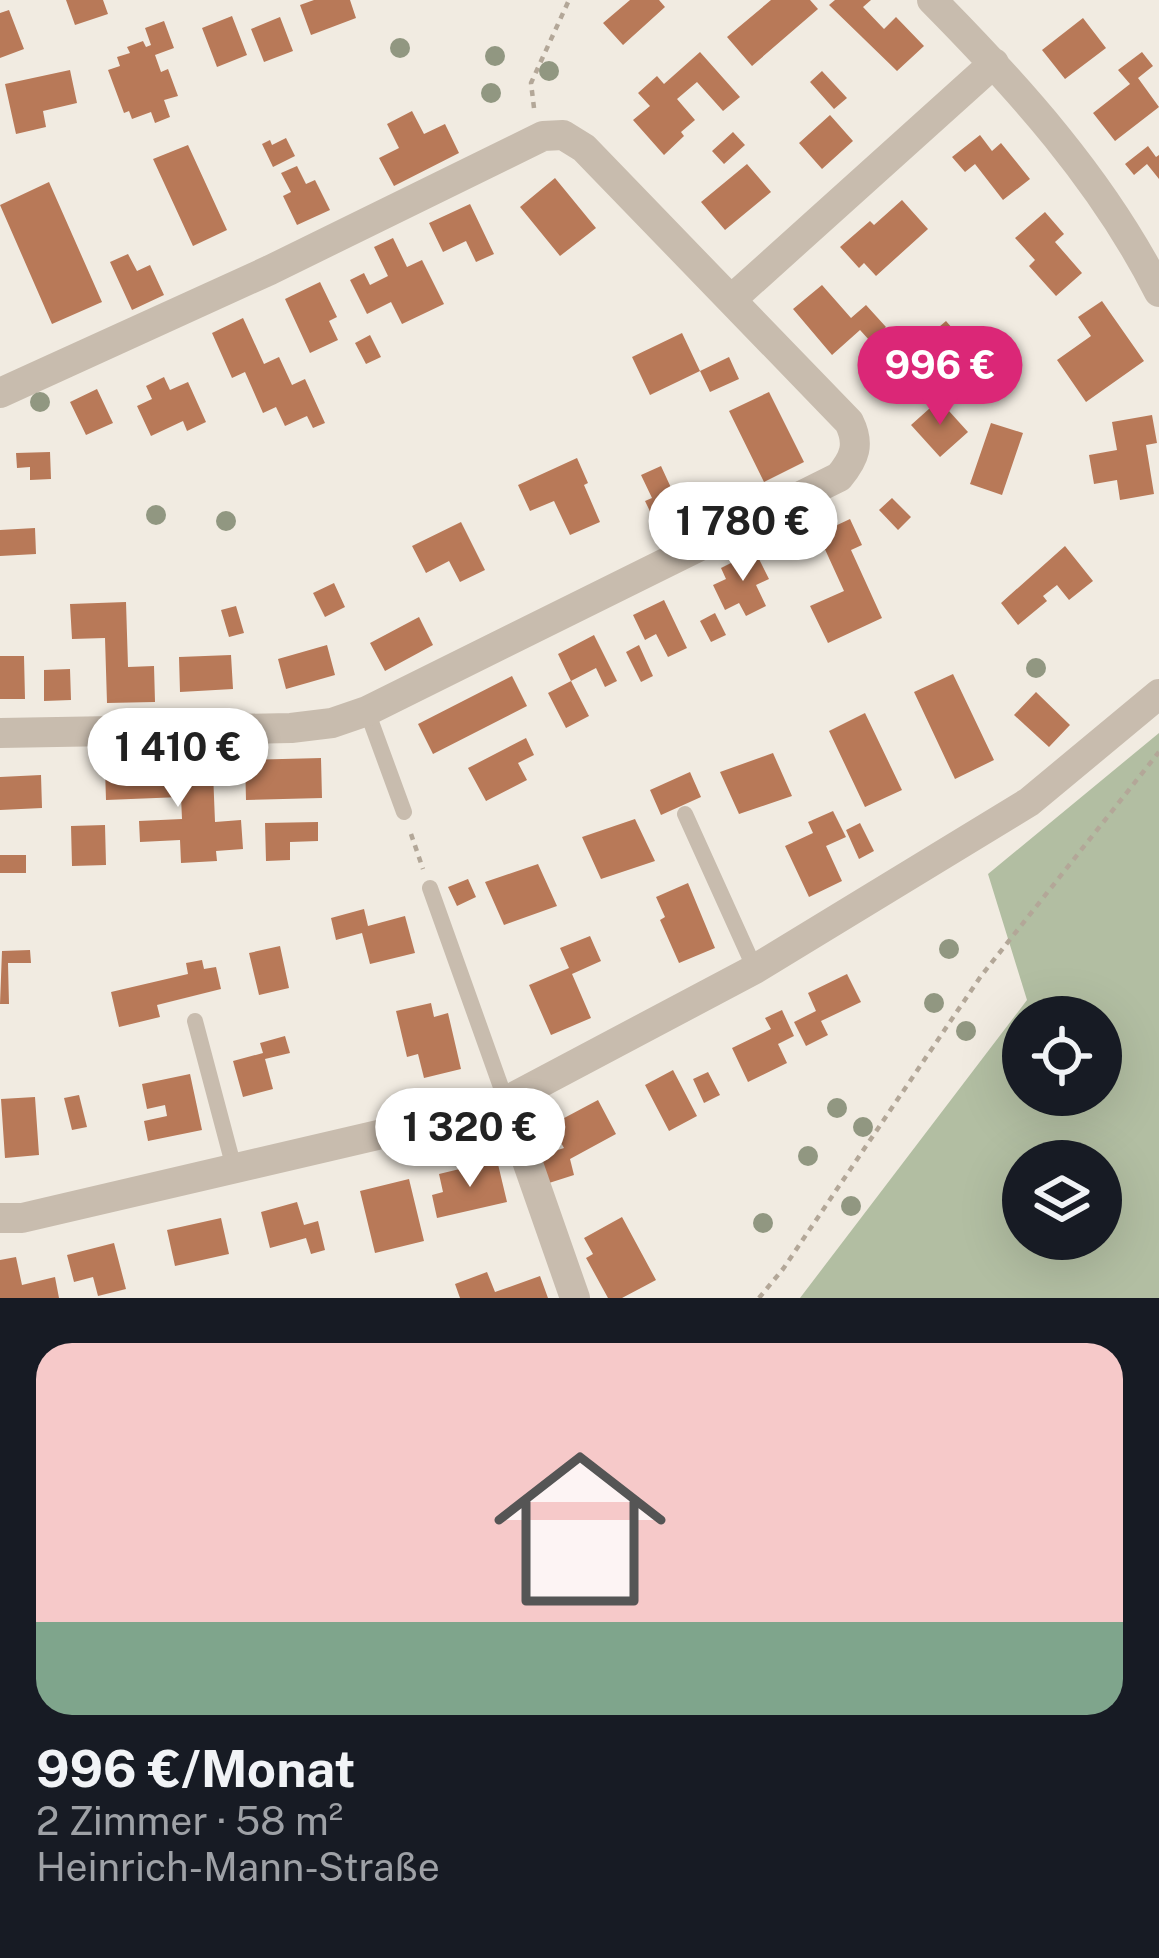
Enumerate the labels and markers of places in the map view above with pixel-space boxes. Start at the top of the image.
pin: 996 € [856,326,1024,428]
pin: 1 780 € [632,482,854,584]
pin: 1 410 € [67,708,289,810]
pin: 1 320 € [359,1088,581,1190]

